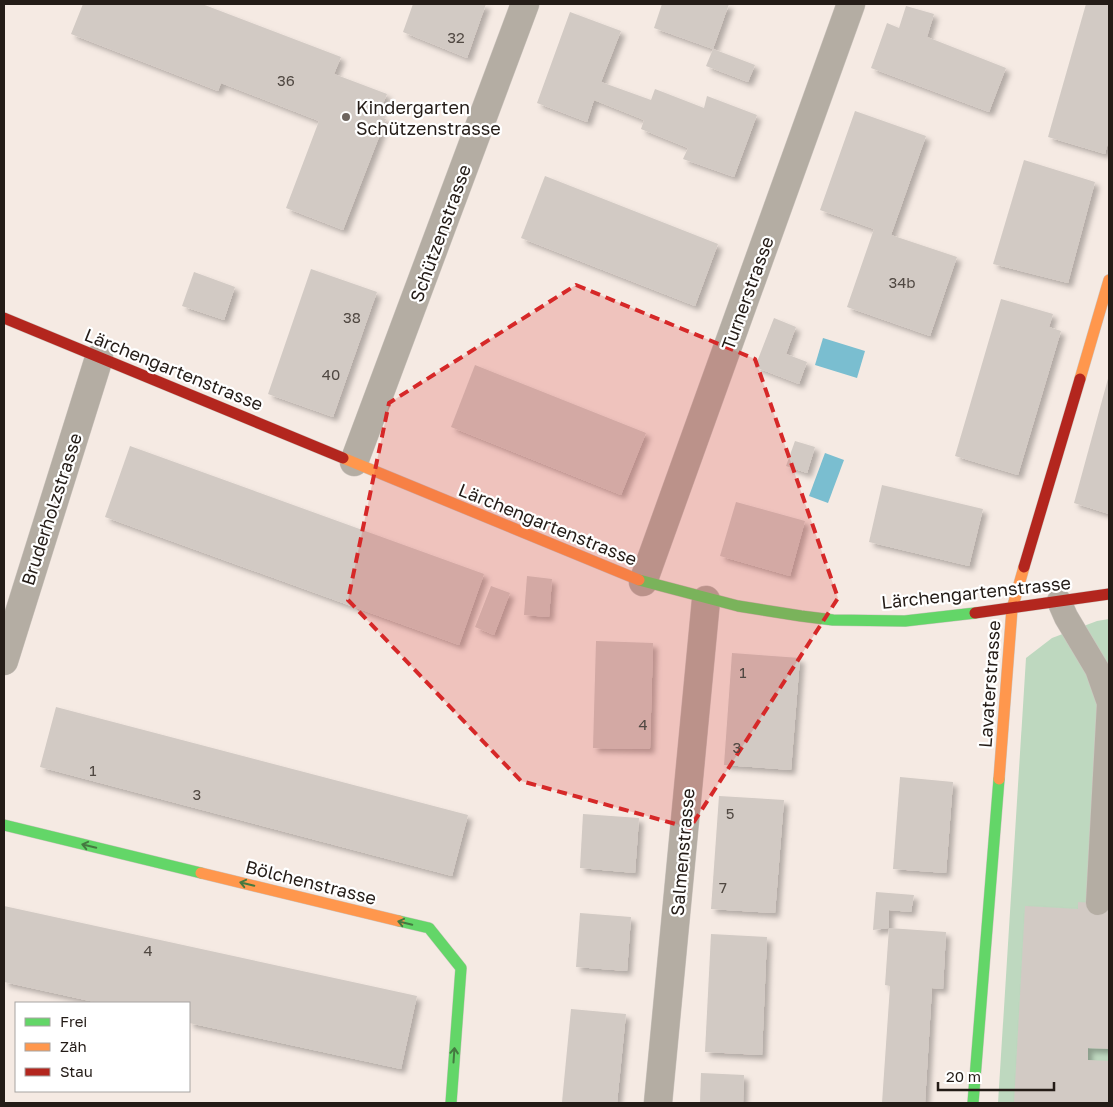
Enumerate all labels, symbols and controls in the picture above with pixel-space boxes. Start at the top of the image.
house number: 32 [447,28,465,46]
house number: 36 [277,71,295,89]
place label: Kindergarten Schützenstrasse [356,96,501,139]
marker: Kindergarten Schützenstrasse [340,111,352,123]
street label: Schützenstrasse [405,161,475,305]
street label: Turnerstrasse [716,233,778,353]
house number: 34b [888,273,916,291]
house number: 38 [343,308,361,326]
street label: Lärchengartenstrasse [82,323,266,415]
house number: 40 [322,365,340,383]
street label: Bruderholzstrasse [16,430,86,588]
street label: Lärchengartenstrasse [456,478,640,570]
street label: Lärchengartenstrasse [880,571,1072,613]
street label: Lavaterstrasse [974,620,1004,748]
house number: 1 [739,663,747,681]
house number: 4 [638,715,648,733]
house number: 3 [733,738,741,756]
house number: 1 [89,761,97,779]
house number: 3 [193,785,201,803]
street label: Salmenstrasse [665,787,699,917]
house number: 5 [726,804,734,822]
one-way arrow [82,841,98,850]
street label: Bölchenstrasse [243,855,379,909]
house number: 7 [719,878,727,896]
one-way arrow [240,879,256,888]
one-way arrow [398,918,414,927]
house number: 4 [143,941,153,959]
legend [15,1002,190,1092]
text: Frei [60,1012,87,1030]
text: Zäh [60,1037,87,1055]
one-way arrow [450,1047,459,1063]
scale bar [938,1060,1054,1092]
text: Stau [60,1062,93,1080]
text: 20 m [946,1067,981,1085]

